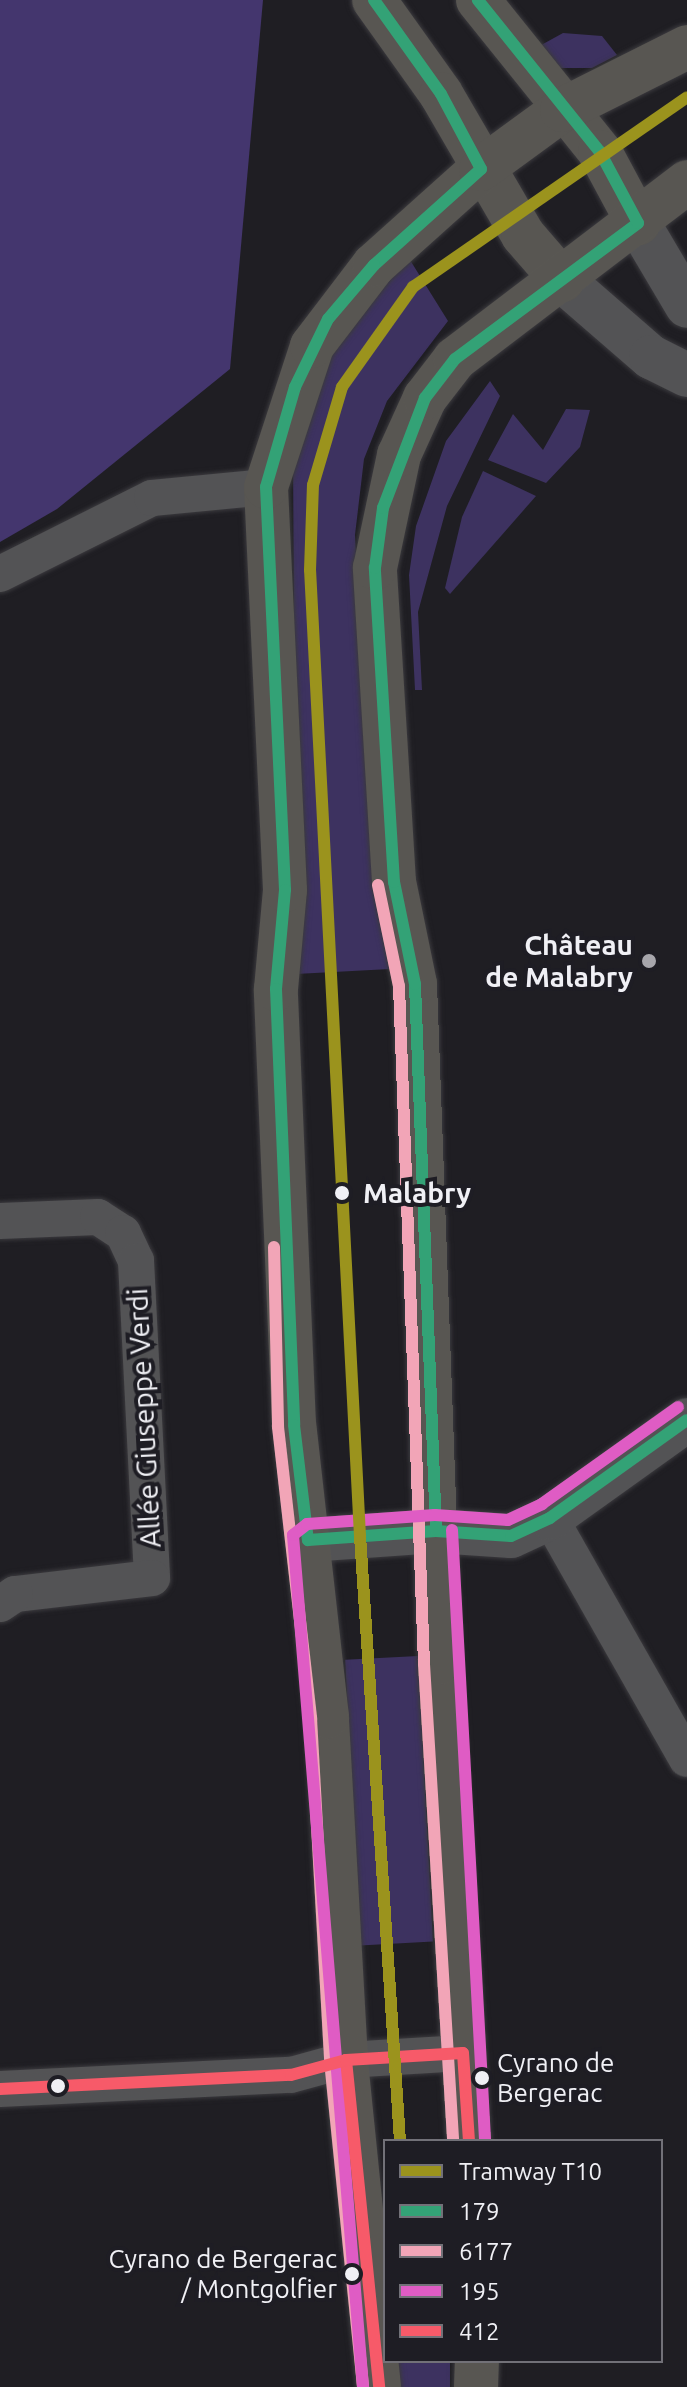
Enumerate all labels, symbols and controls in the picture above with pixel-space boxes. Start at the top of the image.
place label: Château de Malabry [485,928,633,994]
marker: Château de Malabry [640,952,658,970]
place label: Malabry [363,1176,471,1210]
marker: Malabry [328,1179,356,1207]
street label: Allée Giuseppe Verdi [120,1287,168,1549]
place label: Cyrano de Bergerac [497,2047,614,2108]
marker: Cyrano de Bergerac [474,2070,490,2086]
unlabelled marker [50,2078,66,2094]
legend [383,2139,663,2363]
text: Tramway T10 [459,2158,602,2185]
text: 179 [459,2198,500,2225]
text: 6177 [459,2238,513,2265]
place label: Cyrano de Bergerac / Montgolfier [109,2243,337,2304]
marker: Cyrano de Bergerac / Montgolfier [344,2266,360,2282]
text: 195 [459,2278,500,2305]
text: 412 [459,2318,500,2345]

